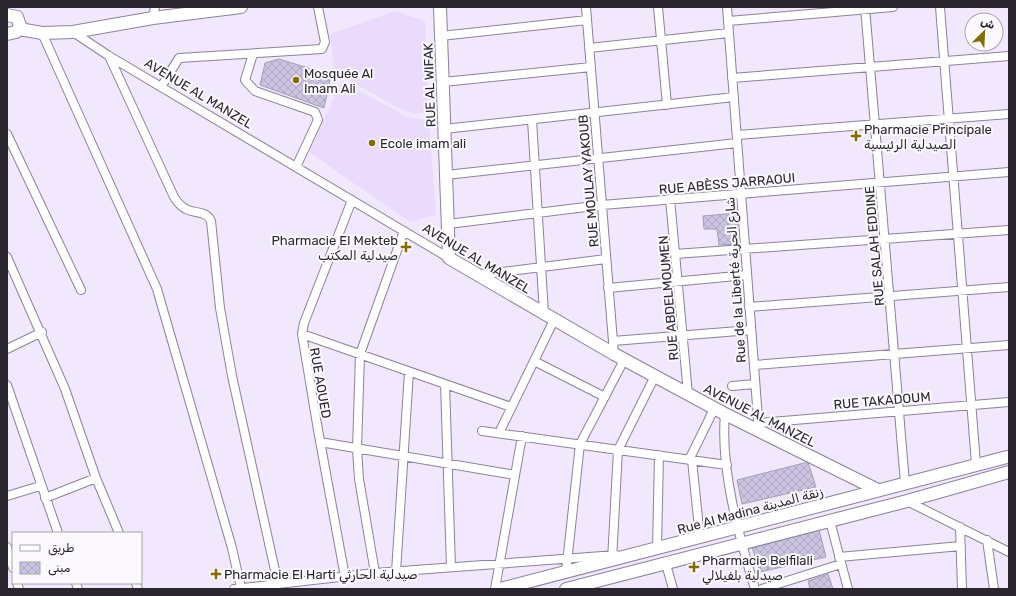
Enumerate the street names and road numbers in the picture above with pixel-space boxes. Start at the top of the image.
street label: RUE AL WIFAK [421,42,438,127]
street label: AVENUE AL MANZEL [142,55,256,132]
street label: RUE MOULAY YAKOUB [575,114,602,248]
street label: RUE ABÈSS JARRAOUI [658,170,796,197]
street label: RUE SALAH EDDINE [862,185,887,306]
street label: Rue de la Liberté شارع الحرية [722,196,751,363]
street label: AVENUE AL MANZEL [420,220,534,297]
street label: RUE ABDELMOUMEN [656,235,681,361]
street label: RUE AOUED [307,347,334,420]
street label: AVENUE AL MANZEL [701,381,819,450]
street label: RUE TAKADOUM [833,389,931,412]
street label: Rue Al Madina زنقة المدينة [676,484,825,538]

